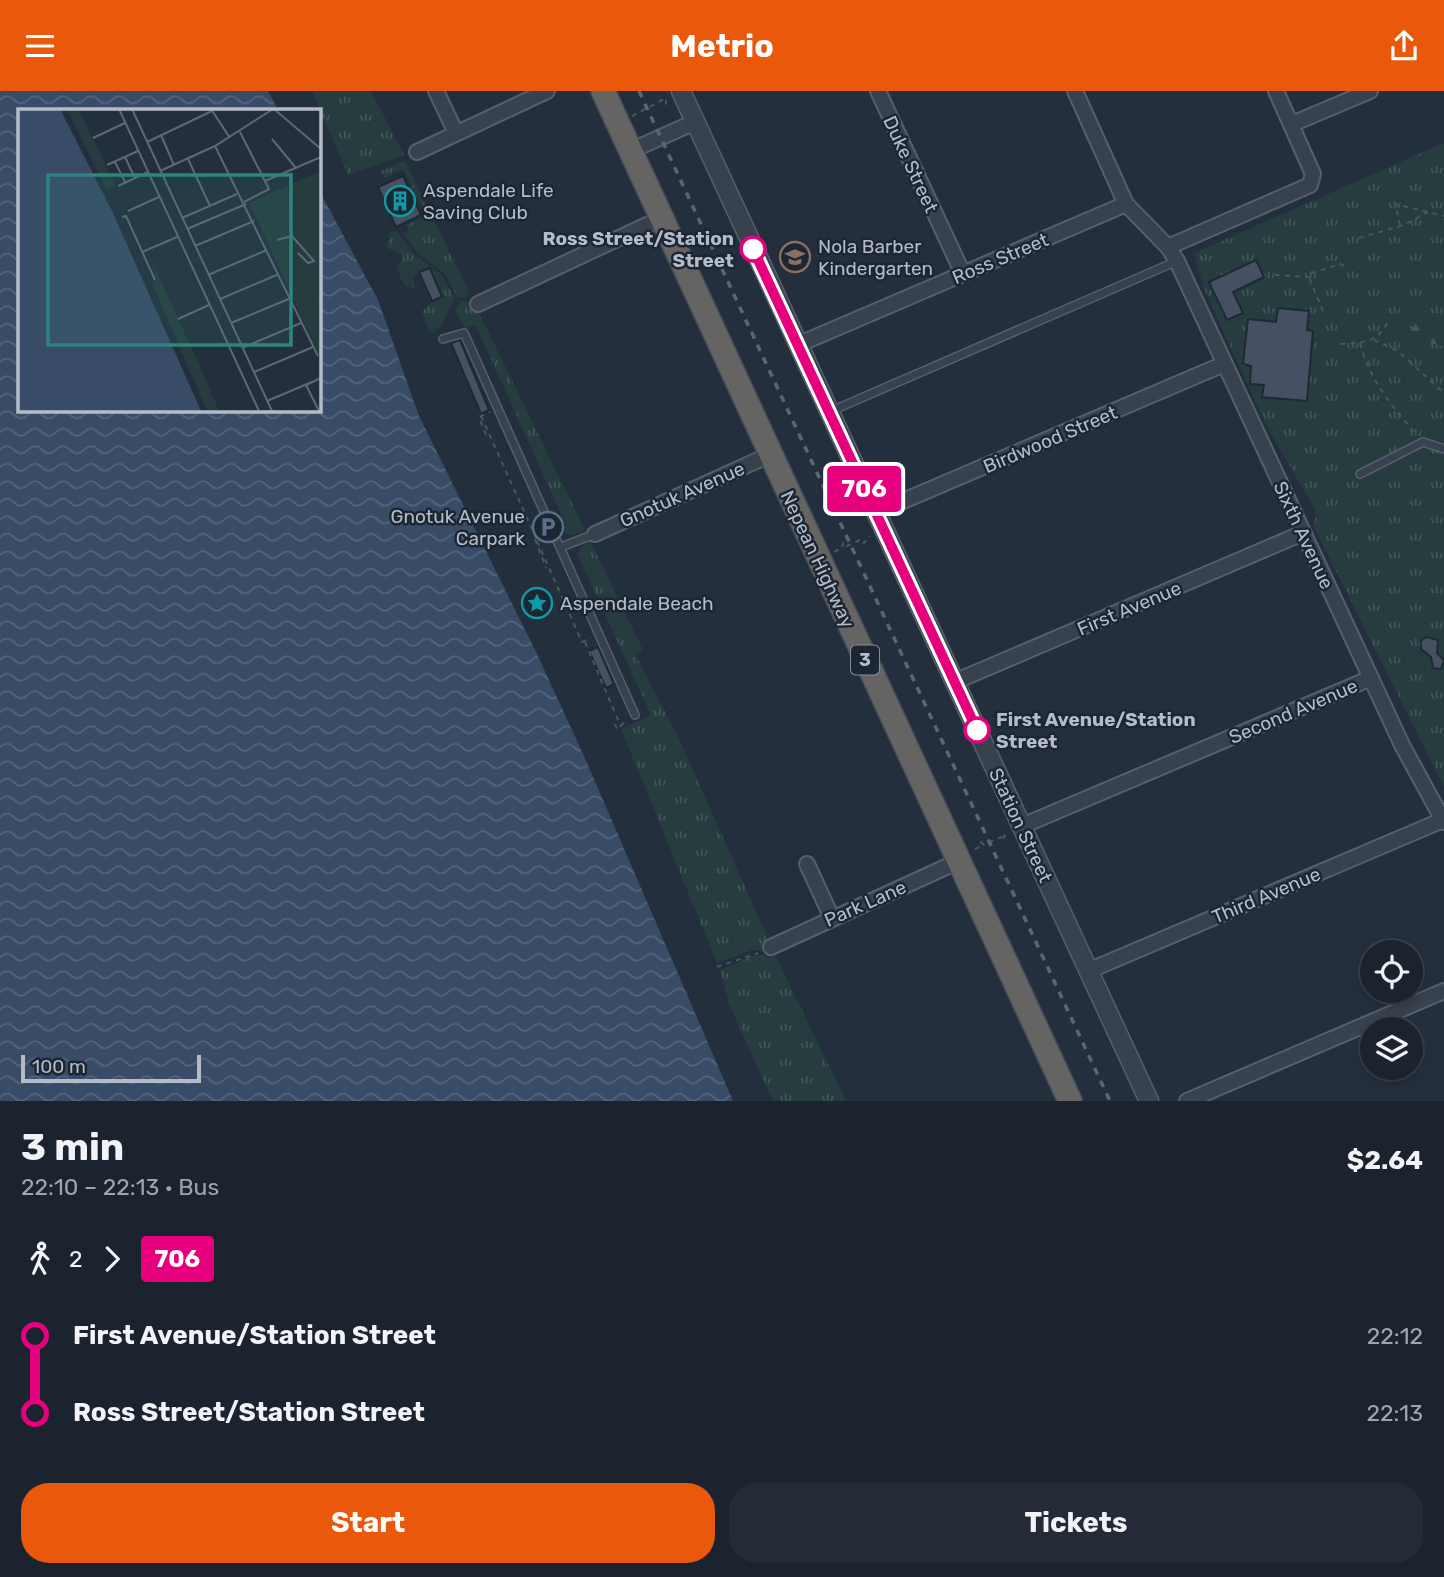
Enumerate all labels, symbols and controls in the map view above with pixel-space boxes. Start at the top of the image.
icon: menu [21,27,59,65]
text: Metrio [670,27,774,65]
icon: share [1385,27,1423,65]
inset map [18,109,320,411]
street label: Duke Street [878,112,943,217]
place label: Aspendale Life Saving Club [423,179,554,224]
building icon: Aspendale Life Saving Club [383,184,417,218]
place label: Ross Street/Station Street [542,227,734,272]
street label: Ross Street [949,228,1052,289]
place label: Nola Barber Kindergarten [818,235,933,280]
marker: Ross Street/Station Street [740,236,766,262]
school or university icon: Nola Barber Kindergarten [778,240,812,274]
street label: Birdwood Street [980,401,1121,478]
street label: Gnotuk Avenue [616,457,748,532]
line badge: 706 [824,466,904,512]
text: 706 [841,475,887,503]
street label: Sixth Avenue [1269,478,1339,593]
street label: Nepean Highway [776,487,859,632]
place label: Gnotuk Avenue Carpark [391,505,525,550]
parking icon: Gnotuk Avenue Carpark [531,510,565,544]
street label: First Avenue [1074,576,1185,641]
place icon: Aspendale Beach [520,586,554,620]
place label: Aspendale Beach [560,592,713,615]
road number: 3 [851,645,879,675]
street label: Second Avenue [1225,674,1361,749]
place label: First Avenue/Station Street [996,708,1196,753]
marker: First Avenue/Station Street [964,717,990,743]
street label: Station Street [984,764,1057,887]
street label: Third Avenue [1208,862,1324,929]
street label: Park Lane [821,875,910,932]
map controls [1360,940,1423,1080]
button: locate [1360,940,1423,1003]
button: layers [1360,1017,1423,1080]
scale bar [21,1052,201,1084]
text: 100 m [32,1055,86,1078]
text: 3 min [21,1124,124,1170]
text: $2.64 [1347,1145,1423,1176]
text: 22:10 – 22:13 · Bus [21,1173,219,1201]
icon: walk [21,1240,59,1278]
icon: forward [93,1240,131,1278]
text: 2 [69,1245,83,1273]
text: 706 [155,1245,200,1273]
text: First Avenue/Station Street [73,1320,436,1351]
text: 22:12 [1367,1322,1423,1350]
text: Ross Street/Station Street [73,1397,425,1428]
text: 22:13 [1366,1399,1423,1427]
button: Start [21,1483,715,1563]
button: Tickets [729,1483,1423,1563]

